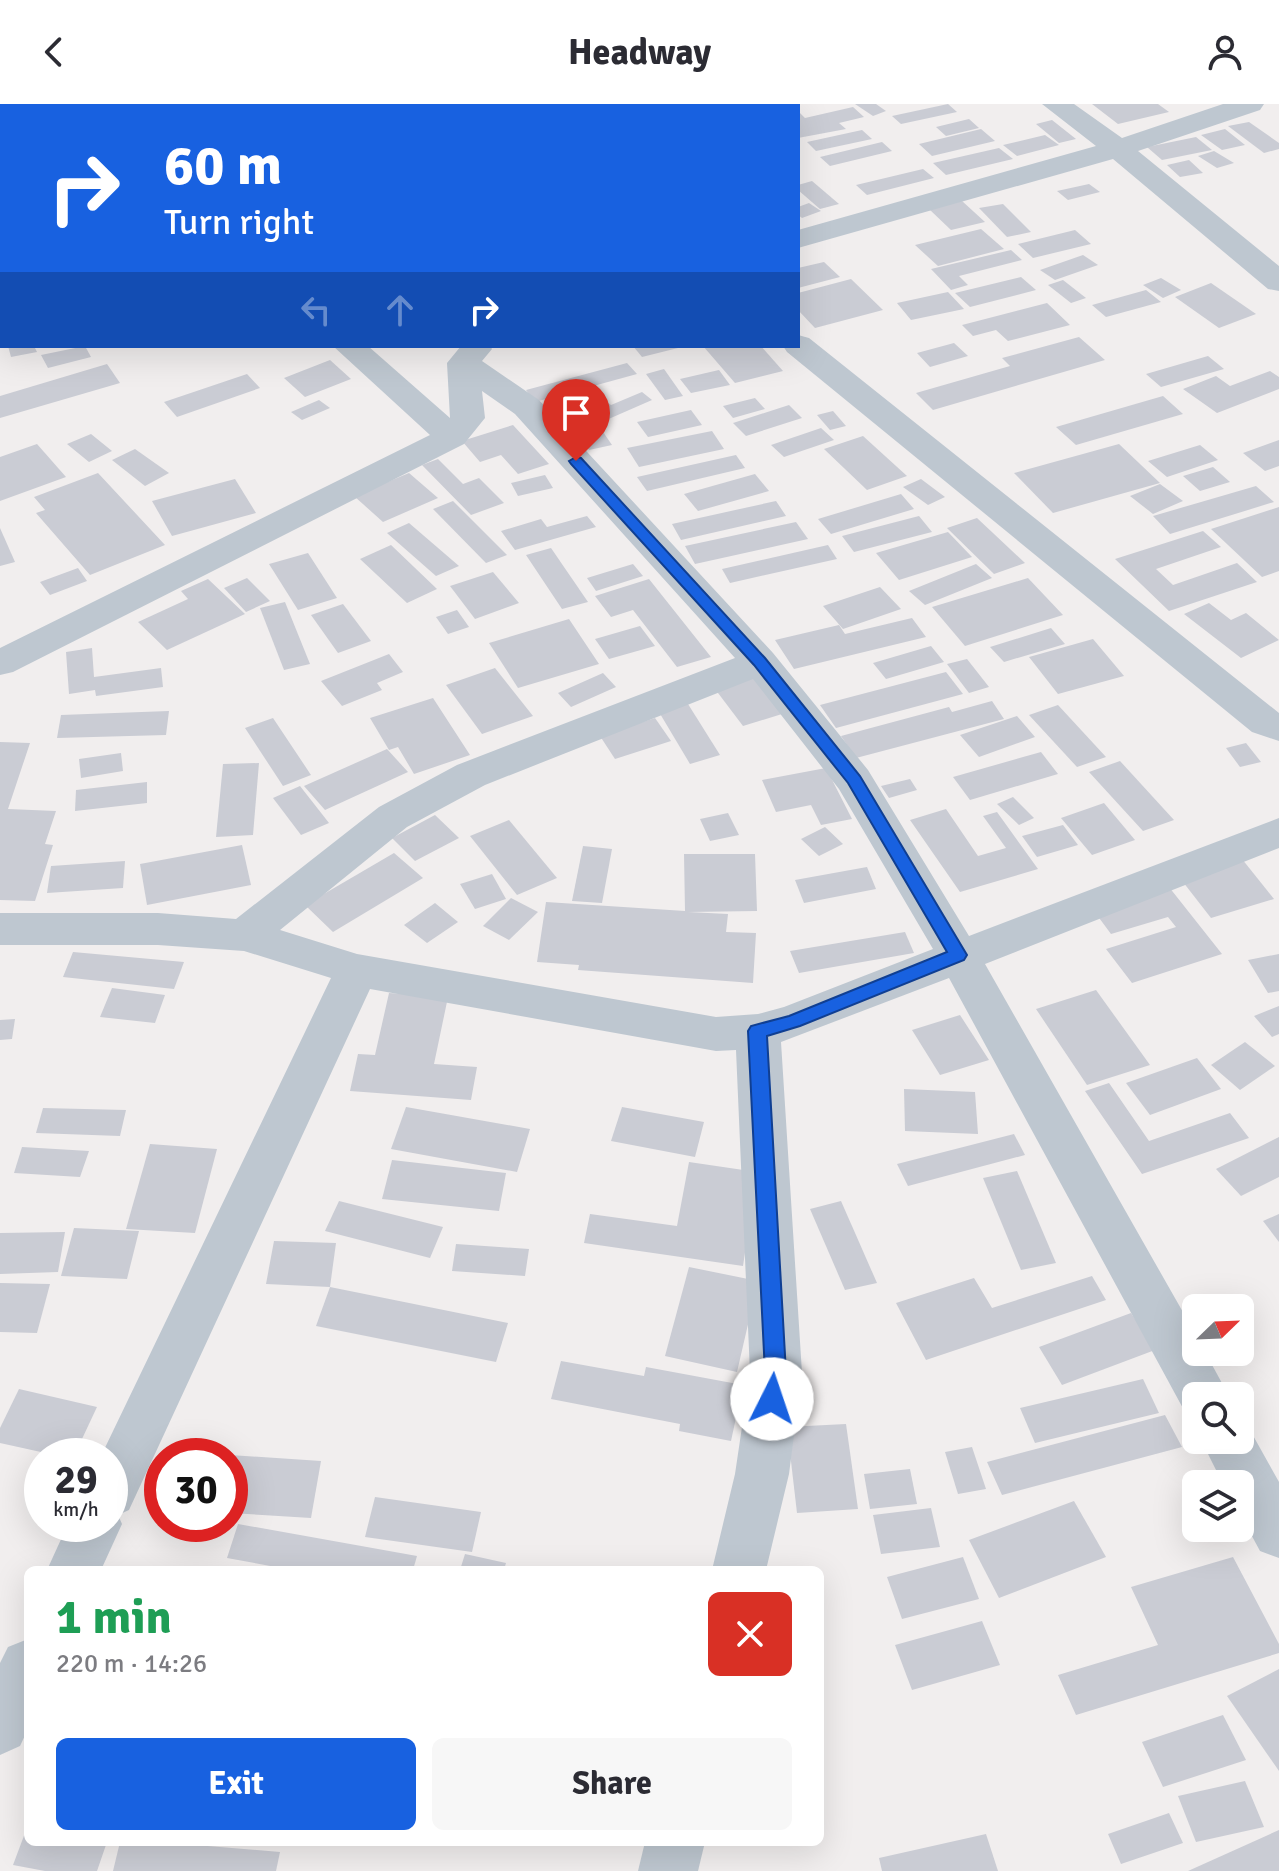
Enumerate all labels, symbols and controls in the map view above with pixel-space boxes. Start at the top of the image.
icon: back [32,30,76,74]
text: Headway [568,30,711,75]
icon: person [1203,30,1247,74]
text: 60 m [164,131,282,200]
icon: right [32,136,136,240]
text: Turn right [164,200,314,245]
icon: left [294,288,338,332]
icon: ahead [378,288,422,332]
icon: right [462,288,506,332]
pin [542,379,610,461]
icon: arrive [554,391,598,435]
north arrow [1182,1294,1254,1366]
map controls [1182,1294,1254,1542]
position arrow [730,1357,814,1441]
button: search [1182,1382,1254,1454]
speed limit sign: 30 [144,1438,248,1542]
text: 29 [54,1455,98,1505]
button: layers [1182,1470,1254,1542]
text: km/h [53,1497,99,1522]
text: 1 min [56,1588,172,1647]
button: close [708,1592,792,1676]
text: 220 m · 14:26 [56,1648,207,1680]
button: Exit [56,1738,416,1830]
button: Share [432,1738,792,1830]

